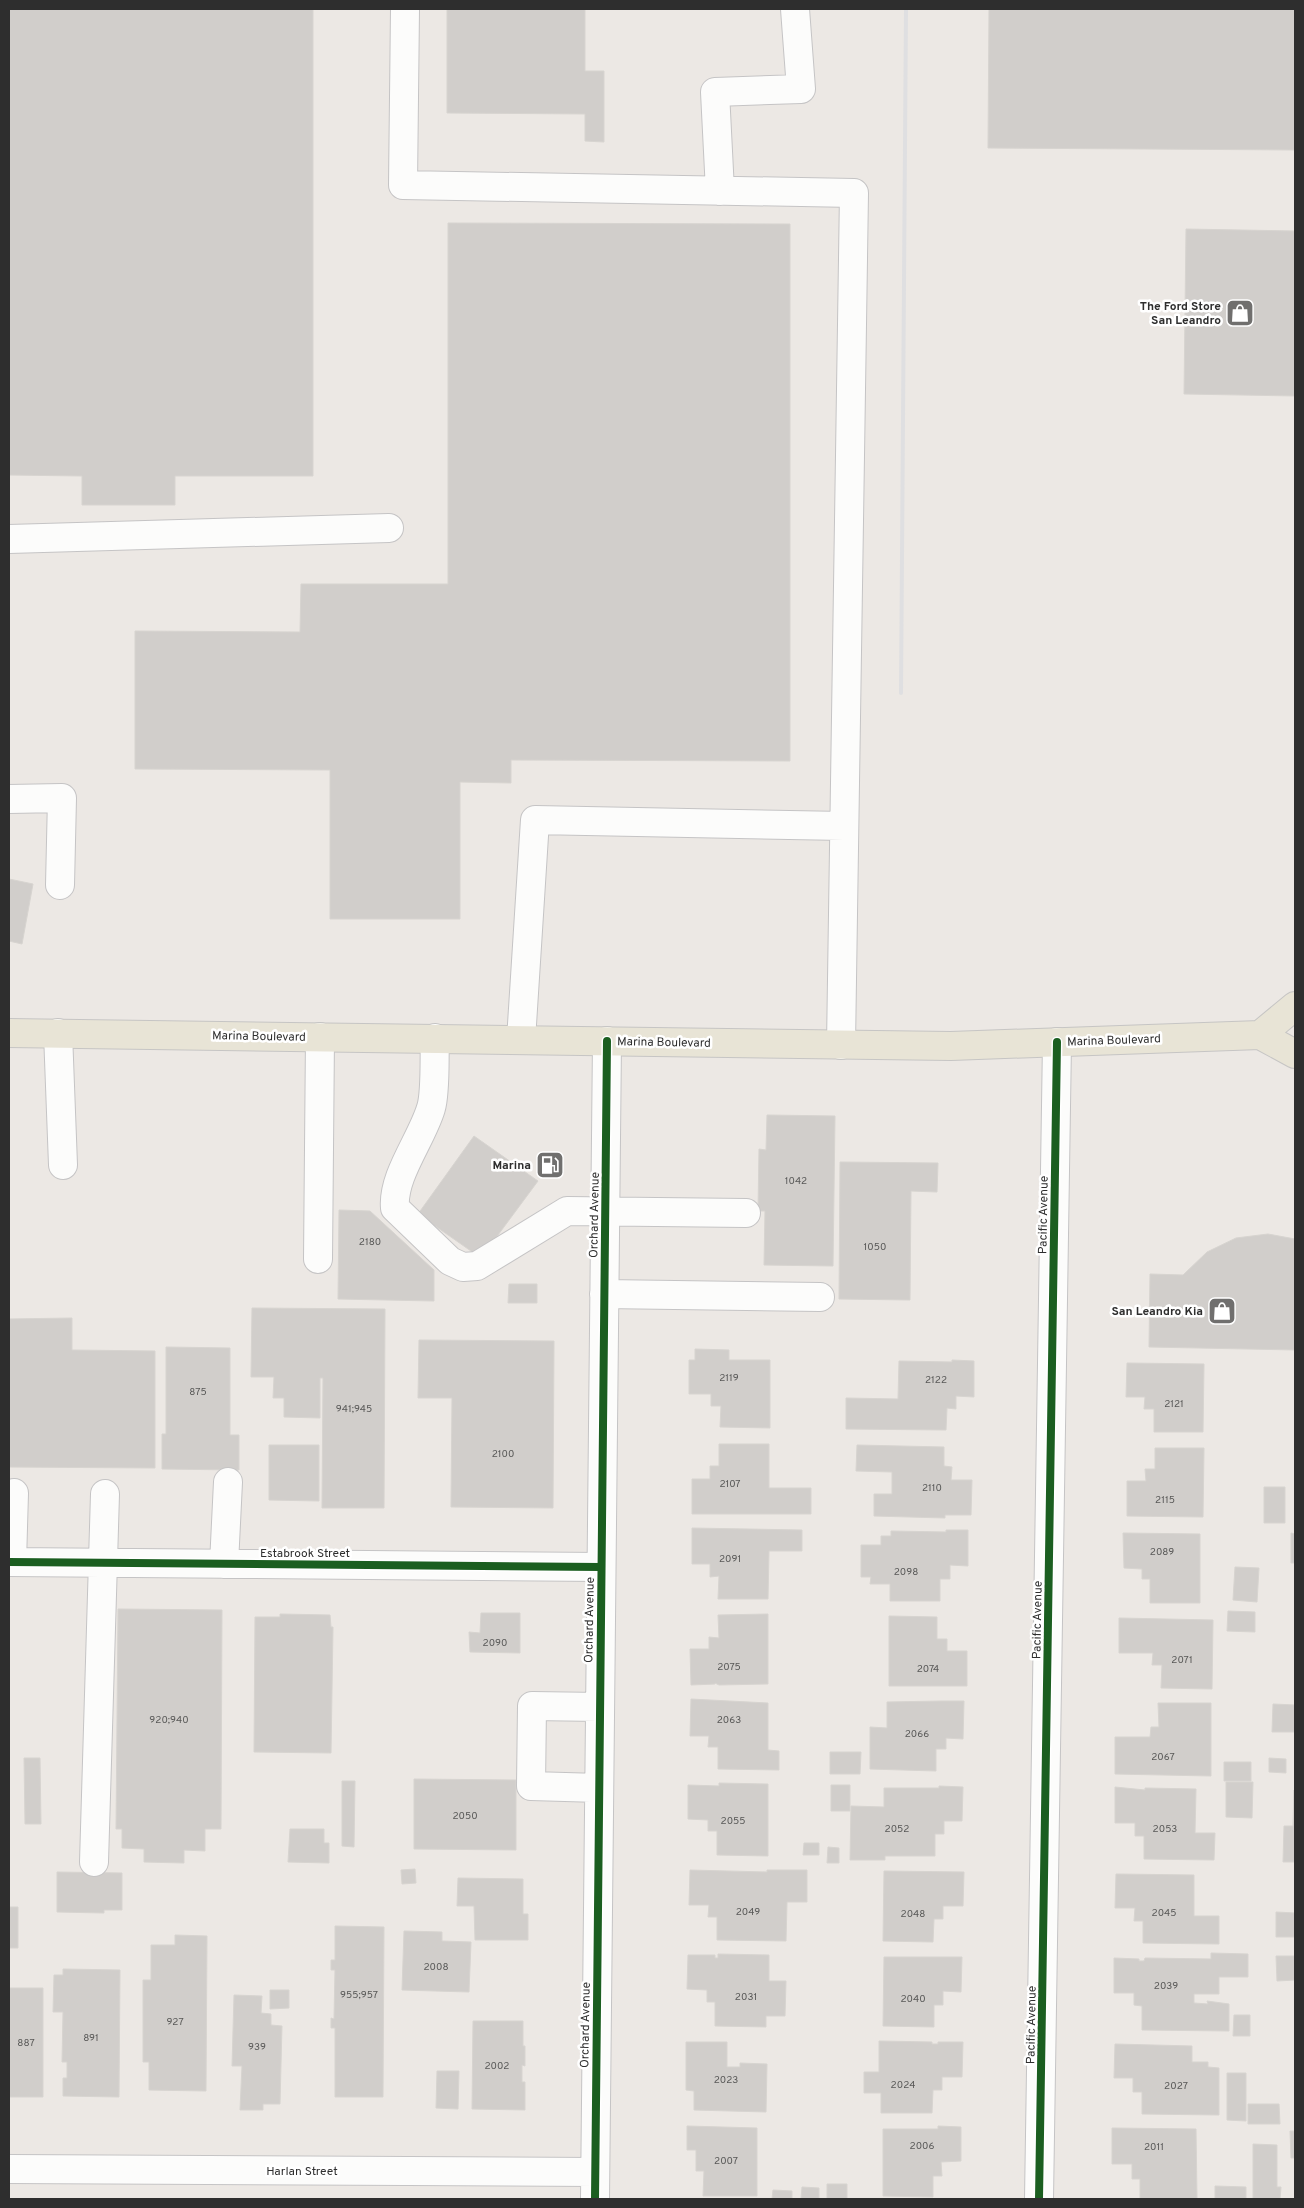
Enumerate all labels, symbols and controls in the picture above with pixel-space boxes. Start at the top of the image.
shop icon: The Ford Store San Leandro [1225,298,1255,328]
place label: The Ford Store San Leandro [1140,299,1221,329]
street label: Marina Boulevard [212,1028,306,1046]
street label: Marina Boulevard [1067,1031,1161,1051]
street label: Marina Boulevard [617,1034,711,1052]
fuel station icon: Marina [535,1150,565,1180]
place label: Marina [492,1158,531,1174]
street label: Orchard Avenue [586,1172,604,1258]
house number: 1042 [785,1175,807,1188]
street label: Pacific Avenue [1035,1176,1053,1254]
house number: 2180 [359,1236,381,1249]
house number: 1050 [864,1241,886,1254]
shop icon: San Leandro Kia [1207,1296,1237,1326]
place label: San Leandro Kia [1111,1304,1203,1320]
house number: 2119 [719,1372,739,1385]
house number: 2122 [925,1374,947,1387]
house number: 875 [189,1386,207,1399]
house number: 2121 [1164,1398,1184,1411]
house number: 941;945 [336,1403,372,1416]
house number: 2100 [492,1448,514,1461]
house number: 2107 [719,1478,741,1491]
house number: 2110 [922,1482,942,1495]
house number: 2115 [1155,1494,1175,1507]
street label: Estabrook Street [260,1546,350,1562]
house number: 2089 [1150,1546,1174,1559]
house number: 2091 [719,1553,741,1566]
house number: 2098 [894,1566,918,1579]
street label: Orchard Avenue [581,1577,599,1663]
street label: Pacific Avenue [1029,1581,1047,1659]
house number: 2090 [483,1637,507,1650]
house number: 2071 [1171,1654,1193,1667]
house number: 2075 [717,1661,741,1674]
house number: 2074 [917,1663,939,1676]
house number: 920;940 [149,1714,189,1727]
house number: 2063 [717,1714,741,1727]
house number: 2066 [905,1728,929,1741]
house number: 2067 [1151,1751,1175,1764]
house number: 2050 [452,1810,478,1823]
house number: 2055 [721,1815,745,1828]
house number: 2052 [885,1823,909,1836]
house number: 2053 [1153,1823,1177,1836]
house number: 2049 [736,1906,760,1919]
house number: 2045 [1152,1907,1176,1920]
house number: 2048 [901,1908,925,1921]
house number: 2008 [424,1961,449,1974]
house number: 2039 [1154,1980,1178,1993]
street label: Orchard Avenue [577,1982,595,2068]
street label: Pacific Avenue [1023,1986,1041,2064]
house number: 955;957 [340,1989,378,2002]
house number: 2031 [735,1991,757,2004]
house number: 2040 [900,1993,926,2006]
house number: 927 [166,2016,184,2029]
house number: 891 [83,2032,99,2045]
house number: 887 [17,2037,35,2050]
house number: 939 [248,2041,266,2054]
house number: 2002 [484,2060,510,2073]
house number: 2023 [714,2074,738,2087]
house number: 2024 [891,2079,915,2092]
house number: 2027 [1164,2080,1188,2093]
house number: 2006 [910,2140,934,2153]
house number: 2011 [1144,2141,1164,2154]
house number: 2007 [714,2155,738,2168]
street label: Harlan Street [266,2164,338,2180]

